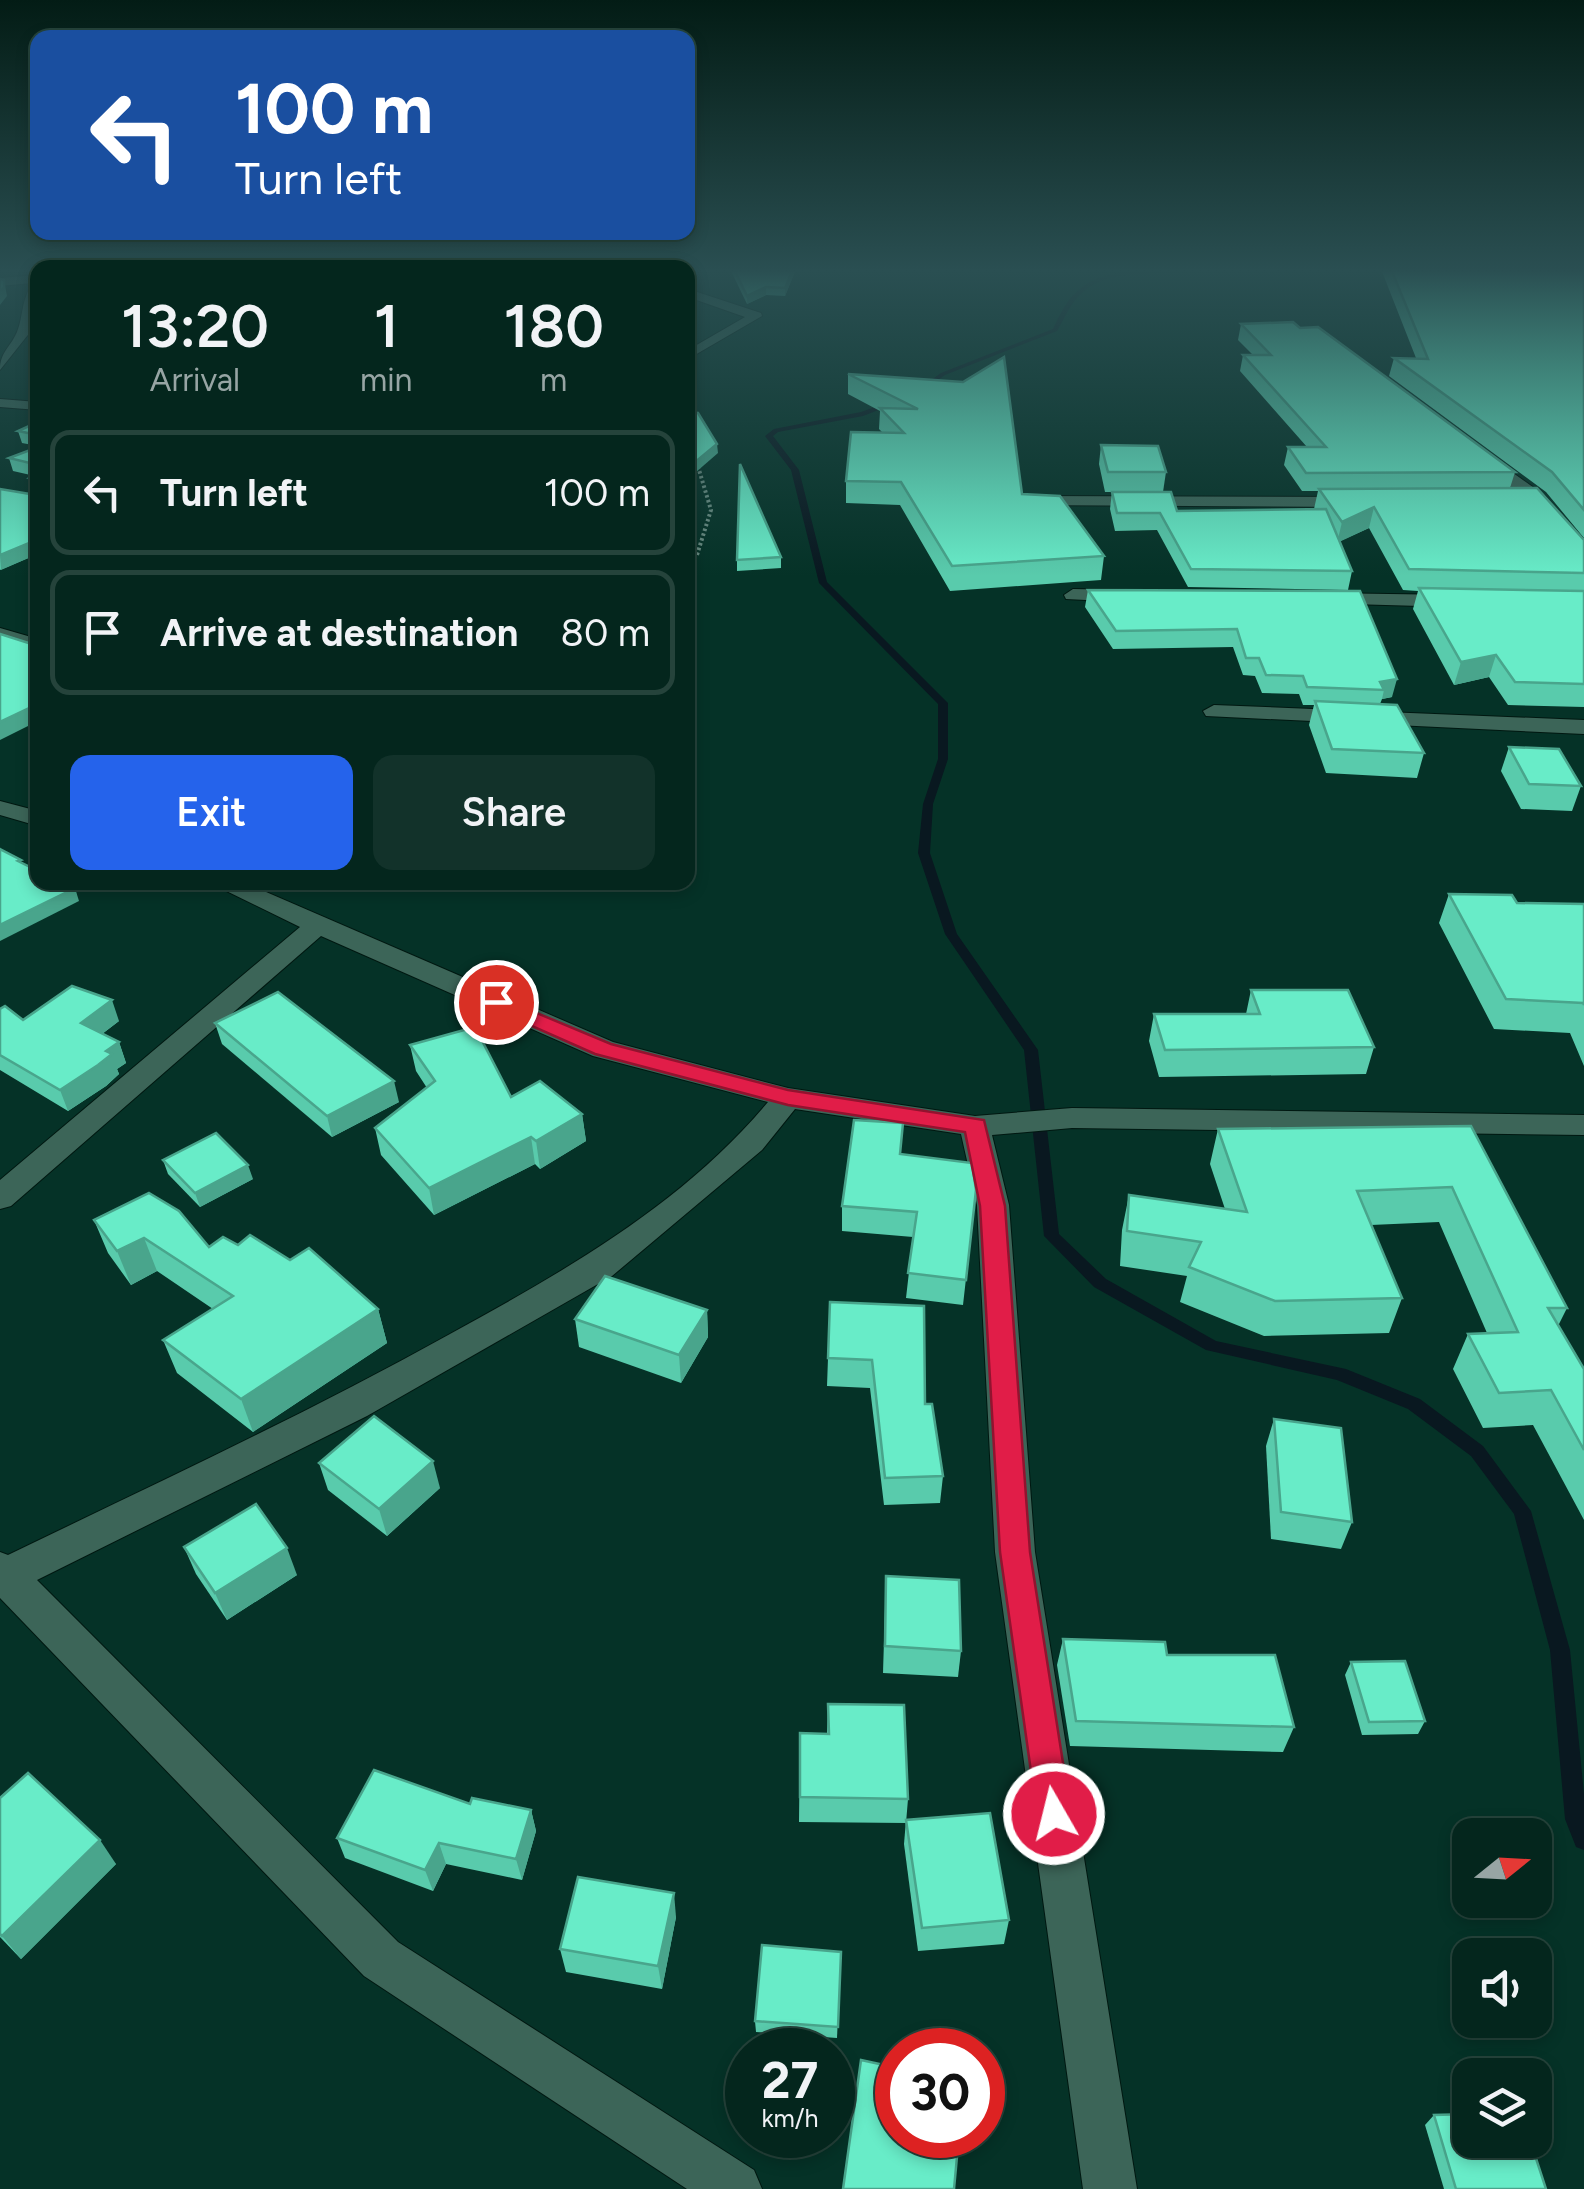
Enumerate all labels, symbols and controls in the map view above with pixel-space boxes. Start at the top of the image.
text: 100 m [235,66,433,151]
icon: left [70,70,200,200]
text: Turn left [235,151,402,205]
text: 13:20 [121,290,269,362]
text: 1 [374,290,399,362]
text: 180 [503,290,604,362]
text: Arrival [150,361,240,399]
text: min [360,361,412,399]
text: m [540,361,567,399]
icon: left [75,465,130,520]
text: Turn left [160,470,308,516]
text: 100 m [544,470,650,516]
icon: arrive [75,605,130,660]
text: Arrive at destination [160,610,518,656]
text: 80 m [561,610,650,656]
button: Exit [70,755,353,870]
button: Share [373,755,655,870]
pin [454,960,539,1045]
icon: arrive [469,975,524,1030]
position arrow [1002,1762,1106,1866]
north arrow [1452,1818,1552,1918]
map controls [1452,1818,1552,2158]
button: sound [1452,1938,1552,2038]
speed limit sign: 30 [875,2028,1005,2158]
text: 27 [762,2050,818,2111]
button: layers [1452,2058,1552,2158]
text: km/h [761,2103,819,2133]

